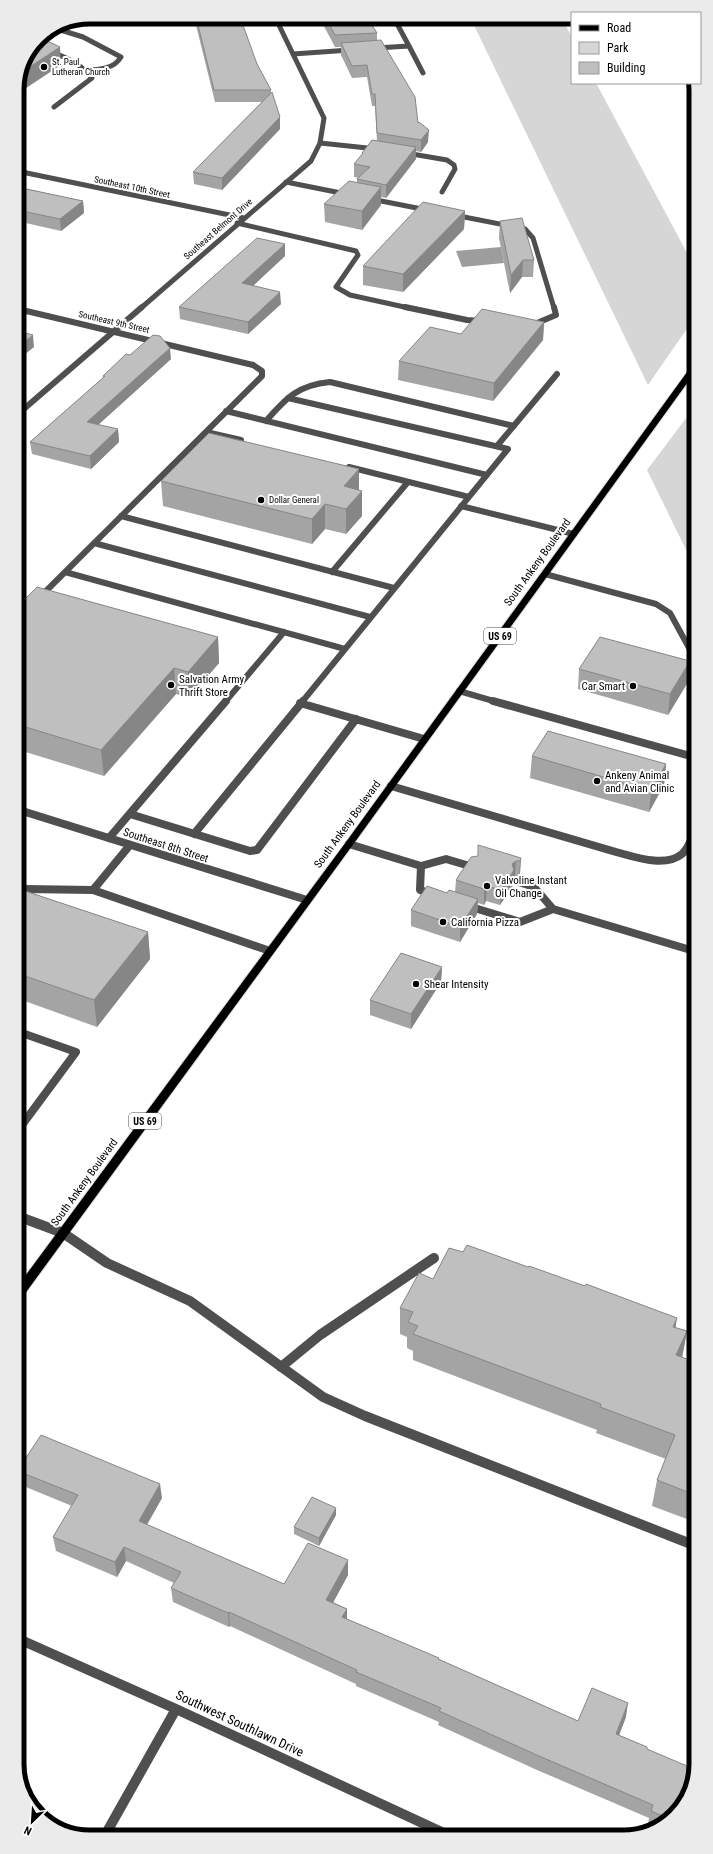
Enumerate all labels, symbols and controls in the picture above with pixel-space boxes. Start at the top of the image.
legend [571,12,701,84]
text: Road [607,21,631,35]
text: Park [607,41,629,55]
place label: St. Paul Lutheran Church [52,57,110,77]
text: Building [607,61,645,75]
marker: St. Paul Lutheran Church [39,62,49,72]
street label: Southeast 10th Street [93,174,171,200]
street label: Southeast Belmont Drive [182,197,254,261]
street label: Southeast 9th Street [78,309,151,335]
marker: Dollar General [256,495,266,505]
place label: Dollar General [269,495,319,505]
street label: South Ankeny Boulevard [501,516,573,609]
road number: US 69 [484,628,516,644]
place label: Salvation Army Thrift Store [179,673,245,699]
marker: Salvation Army Thrift Store [166,680,176,690]
place label: Car Smart [581,680,625,693]
marker: Car Smart [628,681,638,691]
place label: Ankeny Animal and Avian Clinic [605,769,674,795]
marker: Ankeny Animal and Avian Clinic [592,776,602,786]
street label: South Ankeny Boulevard [311,778,383,871]
street label: Southeast 8th Street [122,826,210,865]
place label: Valvoline Instant Oil Change [495,874,567,900]
marker: Valvoline Instant Oil Change [482,881,492,891]
place label: California Pizza [451,916,519,929]
marker: California Pizza [438,917,448,927]
place label: Shear Intensity [424,978,489,991]
marker: Shear Intensity [411,979,421,989]
road number: US 69 [129,1113,161,1129]
street label: South Ankeny Boulevard [48,1136,120,1229]
street label: Southwest Southlawn Drive [173,1687,306,1760]
north arrow [12,1802,52,1842]
text: N [22,1823,34,1838]

